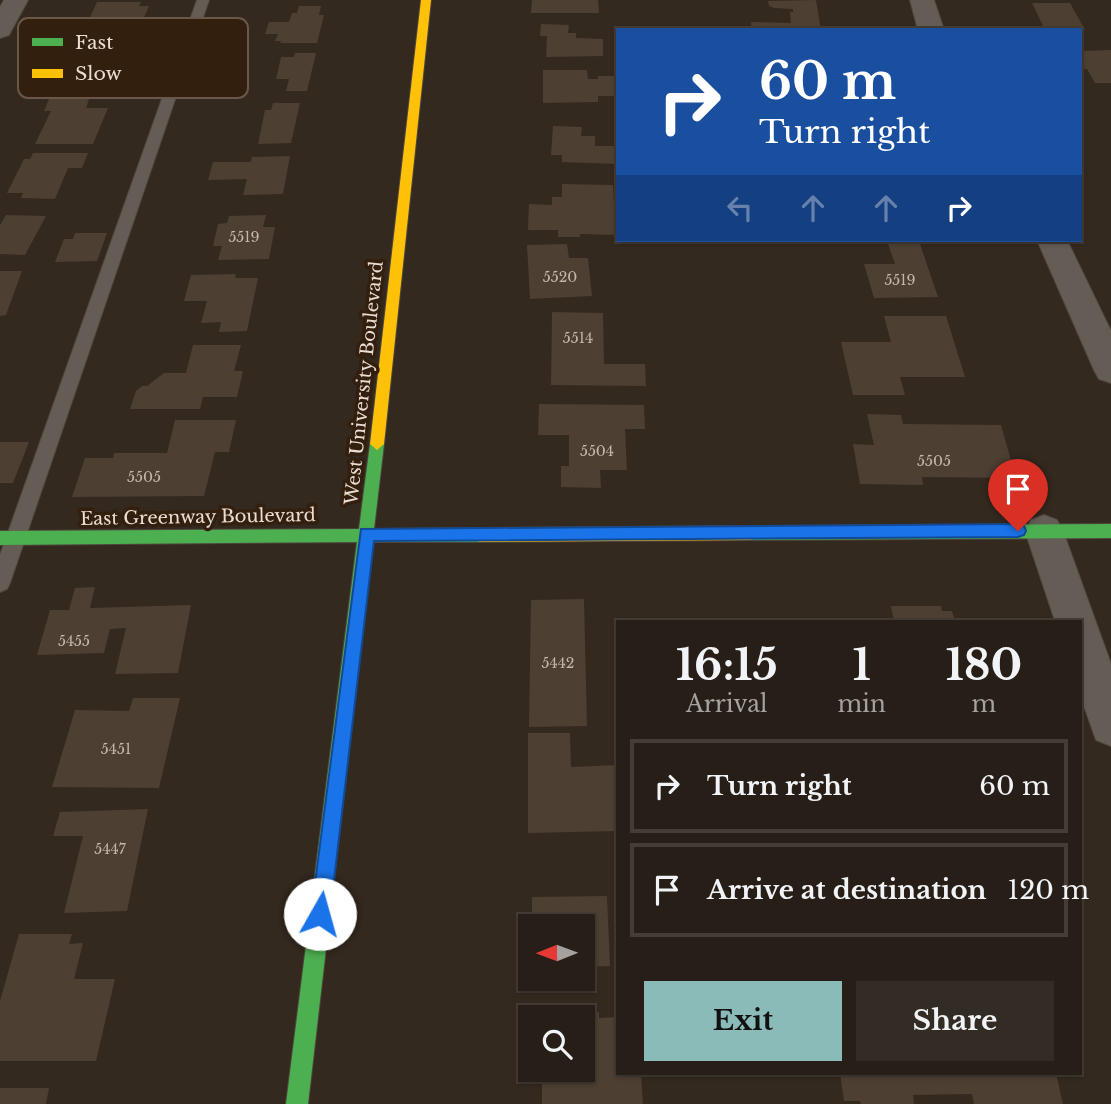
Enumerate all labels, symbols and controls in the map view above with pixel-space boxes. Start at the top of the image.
legend [18,18,248,98]
text: Fast [75,31,114,54]
text: 60 m [759,51,896,112]
icon: right [644,56,735,147]
text: Slow [75,62,122,85]
text: Turn right [759,112,930,152]
icon: left [721,189,759,227]
icon: ahead [794,189,832,227]
icon: ahead [867,189,905,227]
icon: right [940,189,978,227]
house number: 5519 [228,228,260,246]
street label: West University Boulevard [340,260,388,507]
house number: 5520 [543,268,577,286]
house number: 5519 [884,271,916,289]
house number: 5514 [563,329,593,347]
house number: 5504 [580,442,614,460]
house number: 5505 [917,452,951,470]
pin [988,459,1048,531]
house number: 5505 [127,468,161,486]
icon: arrive [999,470,1037,508]
street label: East Greenway Boulevard [80,504,316,530]
house number: 5455 [58,632,90,650]
text: 16:15 [676,639,778,691]
text: 1 [852,639,871,691]
text: 180 [946,639,1022,691]
house number: 5442 [542,654,574,672]
text: Arrival [686,690,767,718]
text: min [837,690,886,718]
text: m [972,690,996,718]
house number: 5451 [101,740,131,758]
icon: right [648,767,686,805]
text: Turn right [707,770,852,802]
text: 60 m [979,770,1050,802]
house number: 5447 [94,840,127,858]
icon: arrive [648,871,686,909]
text: Arrive at destination [707,874,987,906]
text: 120 m [1008,874,1089,906]
position arrow [283,877,357,951]
north arrow [518,914,595,990]
map controls [518,914,595,1082]
button: Exit [644,981,842,1061]
button: Share [856,981,1054,1061]
button: search [518,1005,595,1082]

